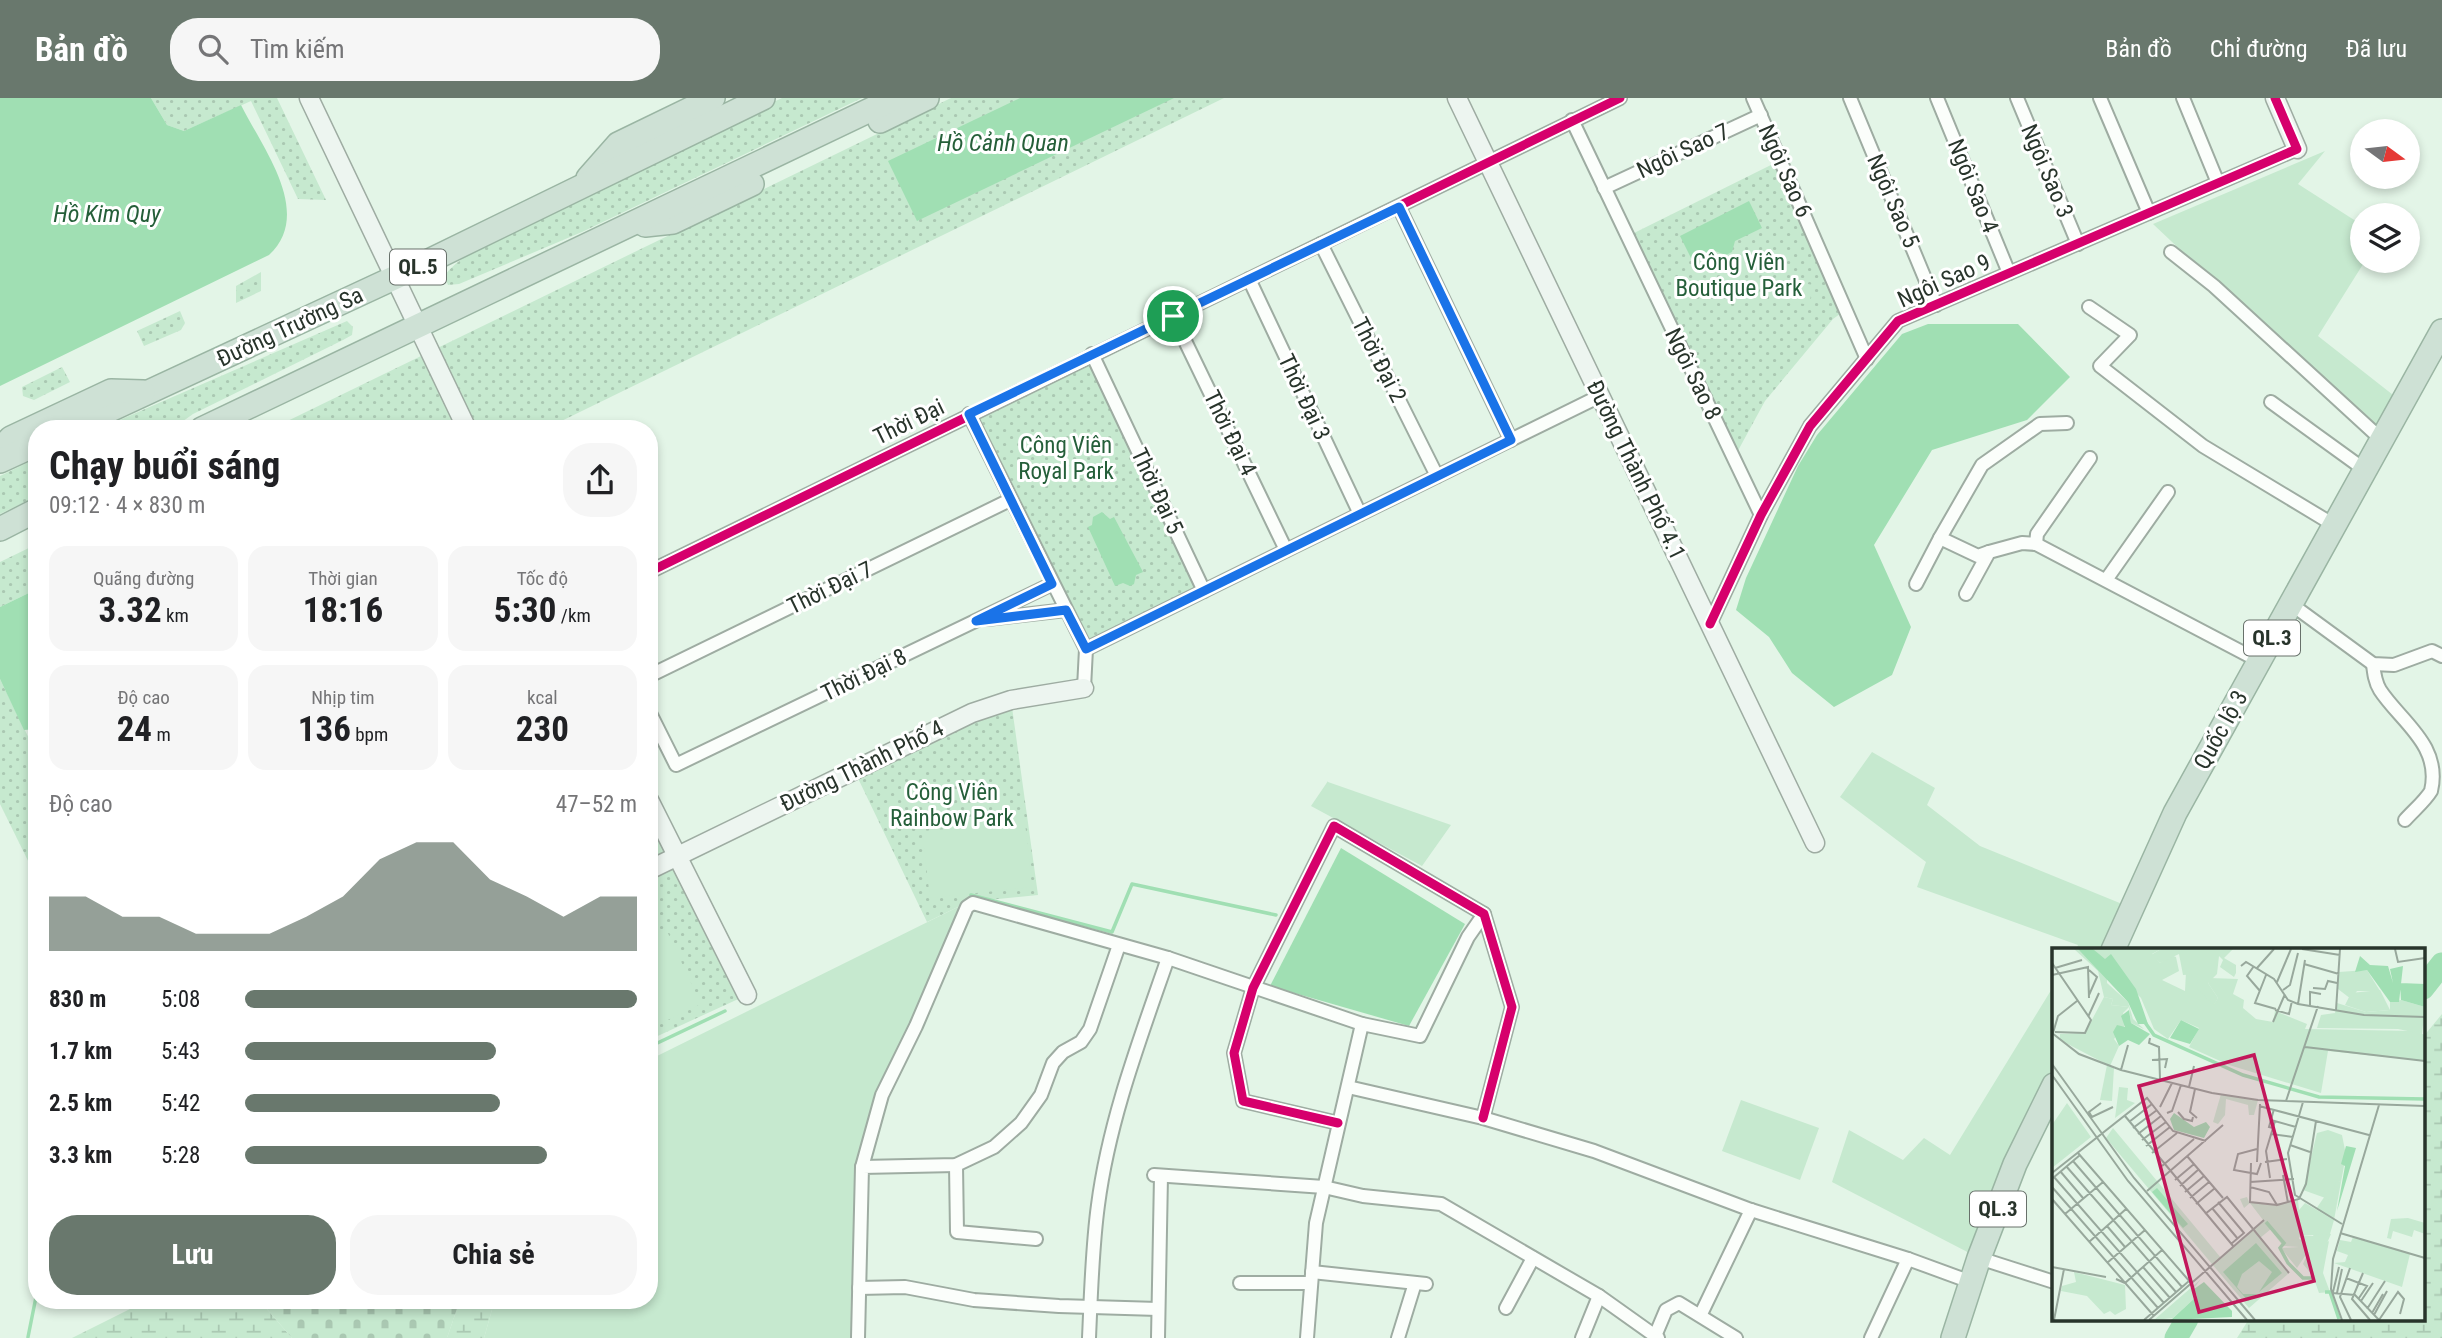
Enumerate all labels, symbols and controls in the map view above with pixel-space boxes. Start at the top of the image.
search box [170,18,660,81]
text: Bản đồ [35,30,128,69]
icon: search [194,30,232,68]
text: Tìm kiếm [250,34,345,64]
text: Bản đồ [2105,35,2172,63]
text: Chỉ đường [2210,35,2308,63]
text: Đã lưu [2346,35,2407,63]
street label: Ngôi Sao 7 [1633,118,1733,184]
north arrow [2350,119,2420,189]
map controls [2350,119,2420,273]
street label: Ngôi Sao 6 [1753,120,1817,222]
street label: Ngôi Sao 3 [2015,120,2079,222]
water label: Hồ Cảnh Quan [937,129,1069,157]
street label: Ngôi Sao 4 [1942,135,2004,237]
street label: Ngôi Sao 5 [1861,150,1925,252]
water label: Hồ Kim Quy [53,200,162,228]
button: layers [2350,203,2420,273]
park label: Công Viên Boutique Park [1675,249,1803,302]
street label: Ngôi Sao 9 [1893,249,1995,313]
road number: QL.5 [390,250,446,284]
street label: Đường Trường Sa [213,281,367,373]
pin [1143,286,1203,346]
icon: arrive [1154,297,1192,335]
street label: Thời Đại 2 [1346,313,1412,407]
street label: Ngôi Sao 8 [1659,324,1727,424]
street label: Thời Đại 3 [1272,350,1336,444]
street label: Đường Thành Phố 4.1 [1581,376,1691,564]
street label: Thời Đại 4 [1198,386,1262,480]
street label: Thời Đại [869,393,949,451]
park label: Công Viên Royal Park [1018,432,1114,485]
button: share [563,443,637,517]
text: Chạy buổi sáng [49,444,280,488]
street label: Thời Đại 5 [1125,444,1189,538]
text: 09:12 · 4 × 830 m [49,492,205,519]
street label: Thời Đại 7 [783,556,877,620]
text: Quãng đường [93,567,194,590]
text: Thời gian [308,567,378,590]
text: Tốc độ [517,567,568,590]
text: 3.32 [98,590,162,631]
text: 18:16 [303,590,383,631]
text: 5:30 [494,590,557,631]
text: km [162,604,189,627]
text: /km [557,604,591,627]
road number: QL.3 [2244,620,2300,656]
street label: Thời Đại 8 [817,643,911,707]
text: Độ cao [117,686,170,709]
text: Nhịp tim [311,686,375,709]
text: kcal [527,686,558,709]
street label: Quốc lộ 3 [2188,686,2254,774]
text: 24 [117,709,152,750]
text: 136 [298,709,351,750]
text: 230 [516,709,569,750]
street label: Đường Thành Phố 4 [776,715,948,817]
text: m [152,723,171,746]
text: bpm [351,723,388,746]
park label: Công Viên Rainbow Park [890,779,1015,832]
text: Độ cao [49,791,112,818]
text: 47–52 m [556,791,637,818]
inset map [2052,948,2424,1320]
text: 830 m [49,986,106,1013]
text: 5:08 [161,986,200,1013]
text: 1.7 km [49,1038,112,1065]
text: 5:43 [161,1038,200,1065]
text: 2.5 km [49,1090,112,1117]
text: 5:42 [161,1090,200,1117]
text: 3.3 km [49,1142,112,1169]
text: 5:28 [161,1142,200,1169]
road number: QL.3 [1970,1192,2026,1226]
button: Lưu [49,1215,336,1295]
button: Chia sẻ [350,1215,637,1295]

